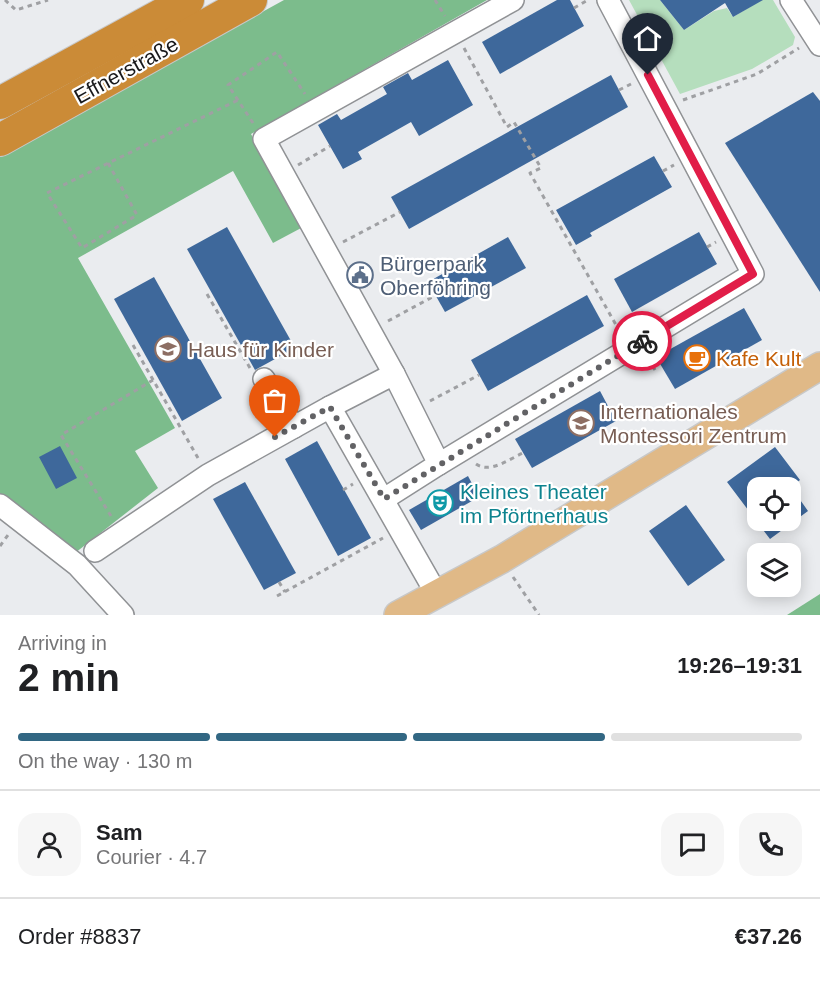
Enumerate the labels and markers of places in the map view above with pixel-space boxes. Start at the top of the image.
pin [622,13,673,75]
place label: Bürgerpark Oberföhring [380,252,491,299]
public building icon: Bürgerpark Oberföhring [345,260,375,290]
school or university icon: Haus für Kinder [153,334,183,364]
place label: Haus für Kinder [188,338,334,361]
cafe icon: Kafe Kult [682,343,712,373]
place label: Kafe Kult [716,347,801,370]
pin [249,375,300,437]
place label: Internationales Montessori Zentrum [600,400,787,447]
school or university icon: Internationales Montessori Zentrum [566,408,596,438]
place label: Kleines Theater im Pförtnerhaus [460,480,608,527]
theatre icon: Kleines Theater im Pförtnerhaus [425,488,455,518]

